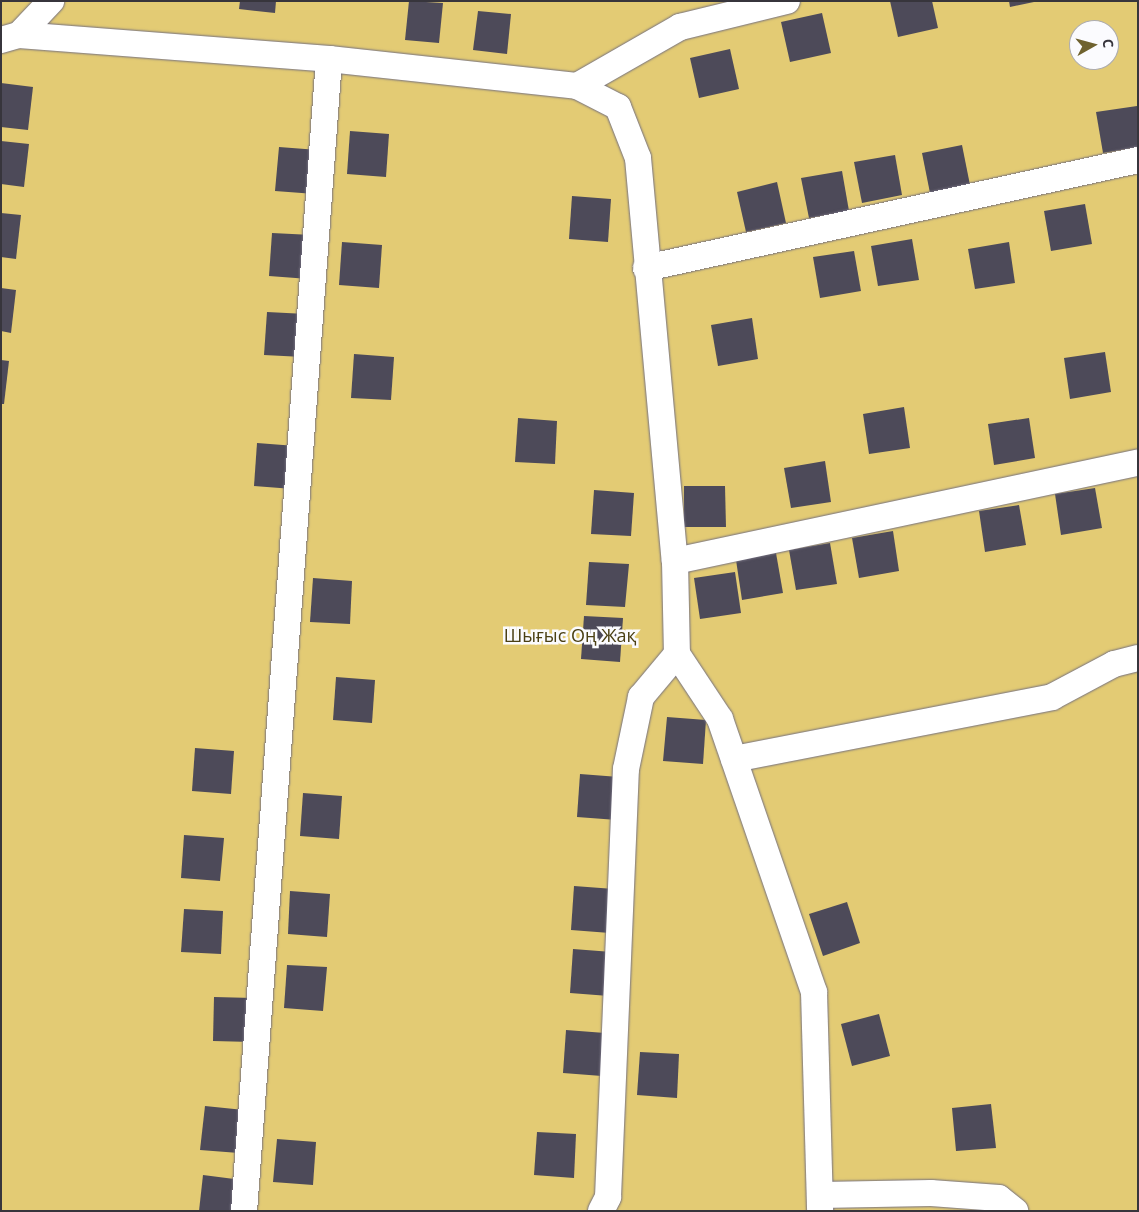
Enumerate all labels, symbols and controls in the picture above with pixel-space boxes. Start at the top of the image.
north arrow [1069,20,1119,70]
text: С [1098,38,1118,49]
park label: Шығыс Оң Жақ [504,624,636,646]

